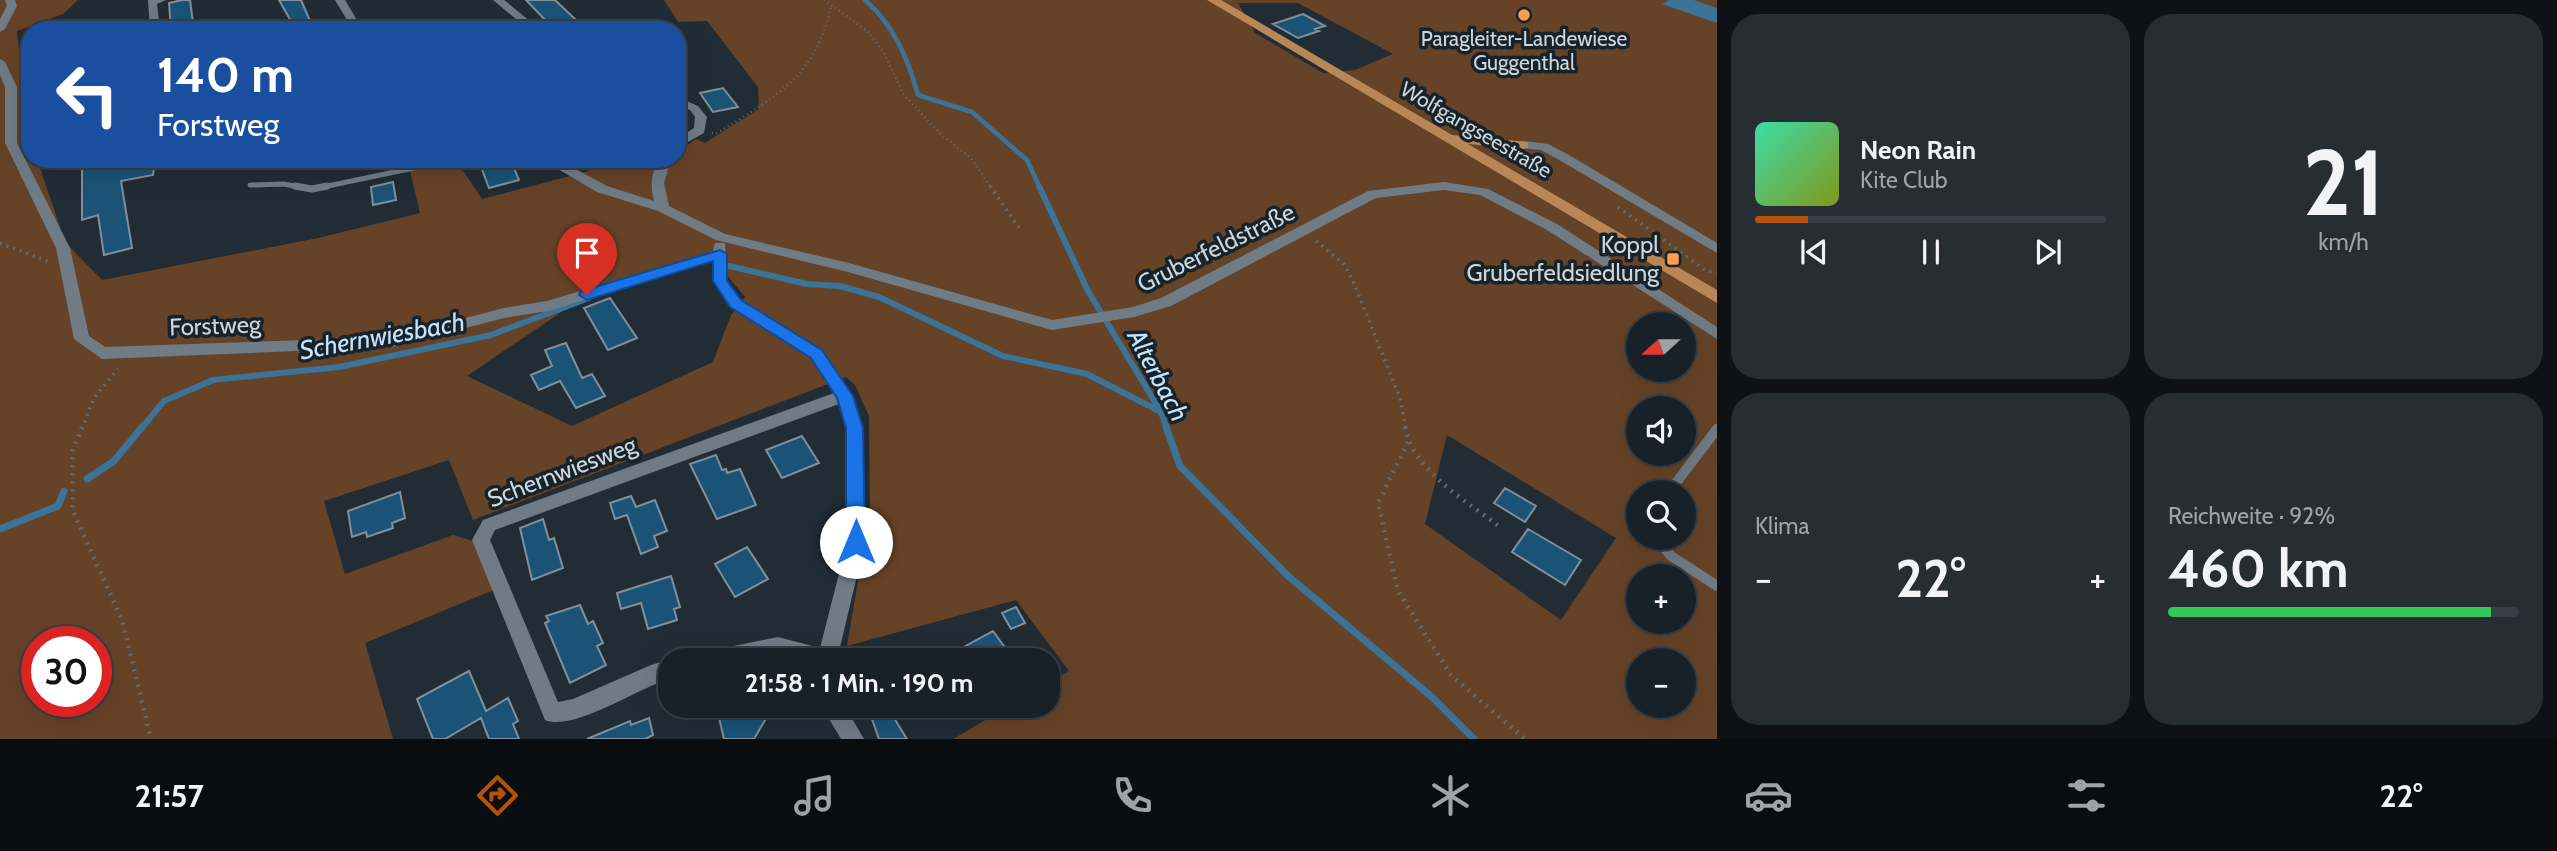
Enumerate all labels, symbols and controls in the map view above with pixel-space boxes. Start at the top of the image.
marker: Paragleiter-Landewiese Guggenthal [1516,7,1532,23]
place label: Paragleiter-Landewiese Guggenthal [1421,26,1627,75]
text: 140 m [157,45,294,104]
icon: left [42,49,133,140]
street label: Wolfgangseestraße [1396,76,1557,183]
text: Forstweg [157,105,279,144]
text: 21 [2303,127,2384,238]
text: Neon Rain [1860,134,1976,166]
text: Kite Club [1860,166,1947,194]
street label: Gruberfeldstraße [1133,197,1299,298]
pin [557,223,617,295]
text: km/h [2318,228,2369,256]
place label: Koppl Gruberfeldsiedlung [1467,230,1660,287]
icon: previous [1795,233,1833,271]
icon: pause [1912,233,1950,271]
icon: next [2029,233,2067,271]
icon: arrive [568,234,606,272]
marker: Koppl Gruberfeldsiedlung [1665,251,1681,267]
water label: Schernwiesbach [297,306,467,366]
street label: Forstweg [169,309,262,342]
north arrow [1626,312,1696,382]
map controls [1626,312,1696,718]
water label: Alterbach [1120,323,1196,427]
button: sound [1626,396,1696,466]
street label: Schernwiesweg [483,429,641,513]
button: search [1626,480,1696,550]
text: Reichweite · 92% [2168,502,2335,530]
position arrow [819,505,893,579]
text: Klima [1755,512,1810,540]
text: 460 km [2168,537,2348,600]
text: 22° [1895,547,1966,610]
text: − [1755,555,1772,602]
text: + [2089,555,2106,602]
button: + [1626,564,1696,634]
speed limit sign: 30 [21,626,112,717]
button: − [1626,648,1696,718]
text: 21:58 · 1 Min. · 190 m [745,667,973,699]
icon: directions [473,771,522,820]
icon: music [790,771,839,820]
icon: phone [1108,771,1157,820]
icon: climate [1426,771,1475,820]
icon: car [1744,771,1793,820]
icon: filters [2062,771,2111,820]
text: 21:57 [134,776,204,815]
text: 22° [2379,776,2423,815]

